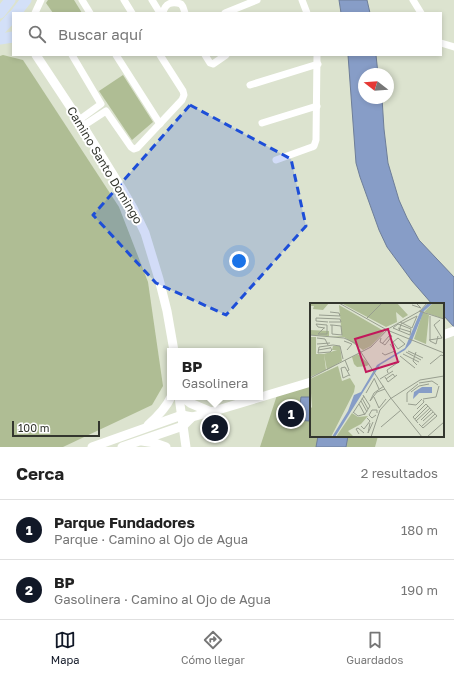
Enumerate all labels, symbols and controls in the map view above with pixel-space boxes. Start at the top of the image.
search box [12,12,442,56]
icon: search [26,23,48,45]
text: Buscar aquí [58,25,142,43]
north arrow [358,68,394,104]
street label: Camino Santo Domingo [64,103,146,227]
your location [229,251,249,271]
inset map [310,303,444,437]
popup [167,348,263,400]
text: BP [182,357,202,375]
text: Gasolinera [182,375,248,391]
pin: 1 [278,399,304,429]
pin: 2 [202,413,228,443]
scale bar [12,419,100,438]
text: 100 m [18,421,49,434]
text: Cerca [16,463,64,484]
text: 2 resultados [361,465,438,481]
text: Parque Fundadores [54,513,195,531]
text: 1 [26,522,32,538]
text: 180 m [401,522,438,538]
text: Parque · Camino al Ojo de Agua [54,531,248,547]
text: BP [54,573,75,591]
text: 2 [25,582,33,598]
text: 190 m [401,582,438,598]
text: Gasolinera · Camino al Ojo de Agua [54,591,271,607]
tab: Mapa [51,629,79,666]
tab: Cómo llegar [181,629,245,666]
tab: Guardados [346,629,403,666]

